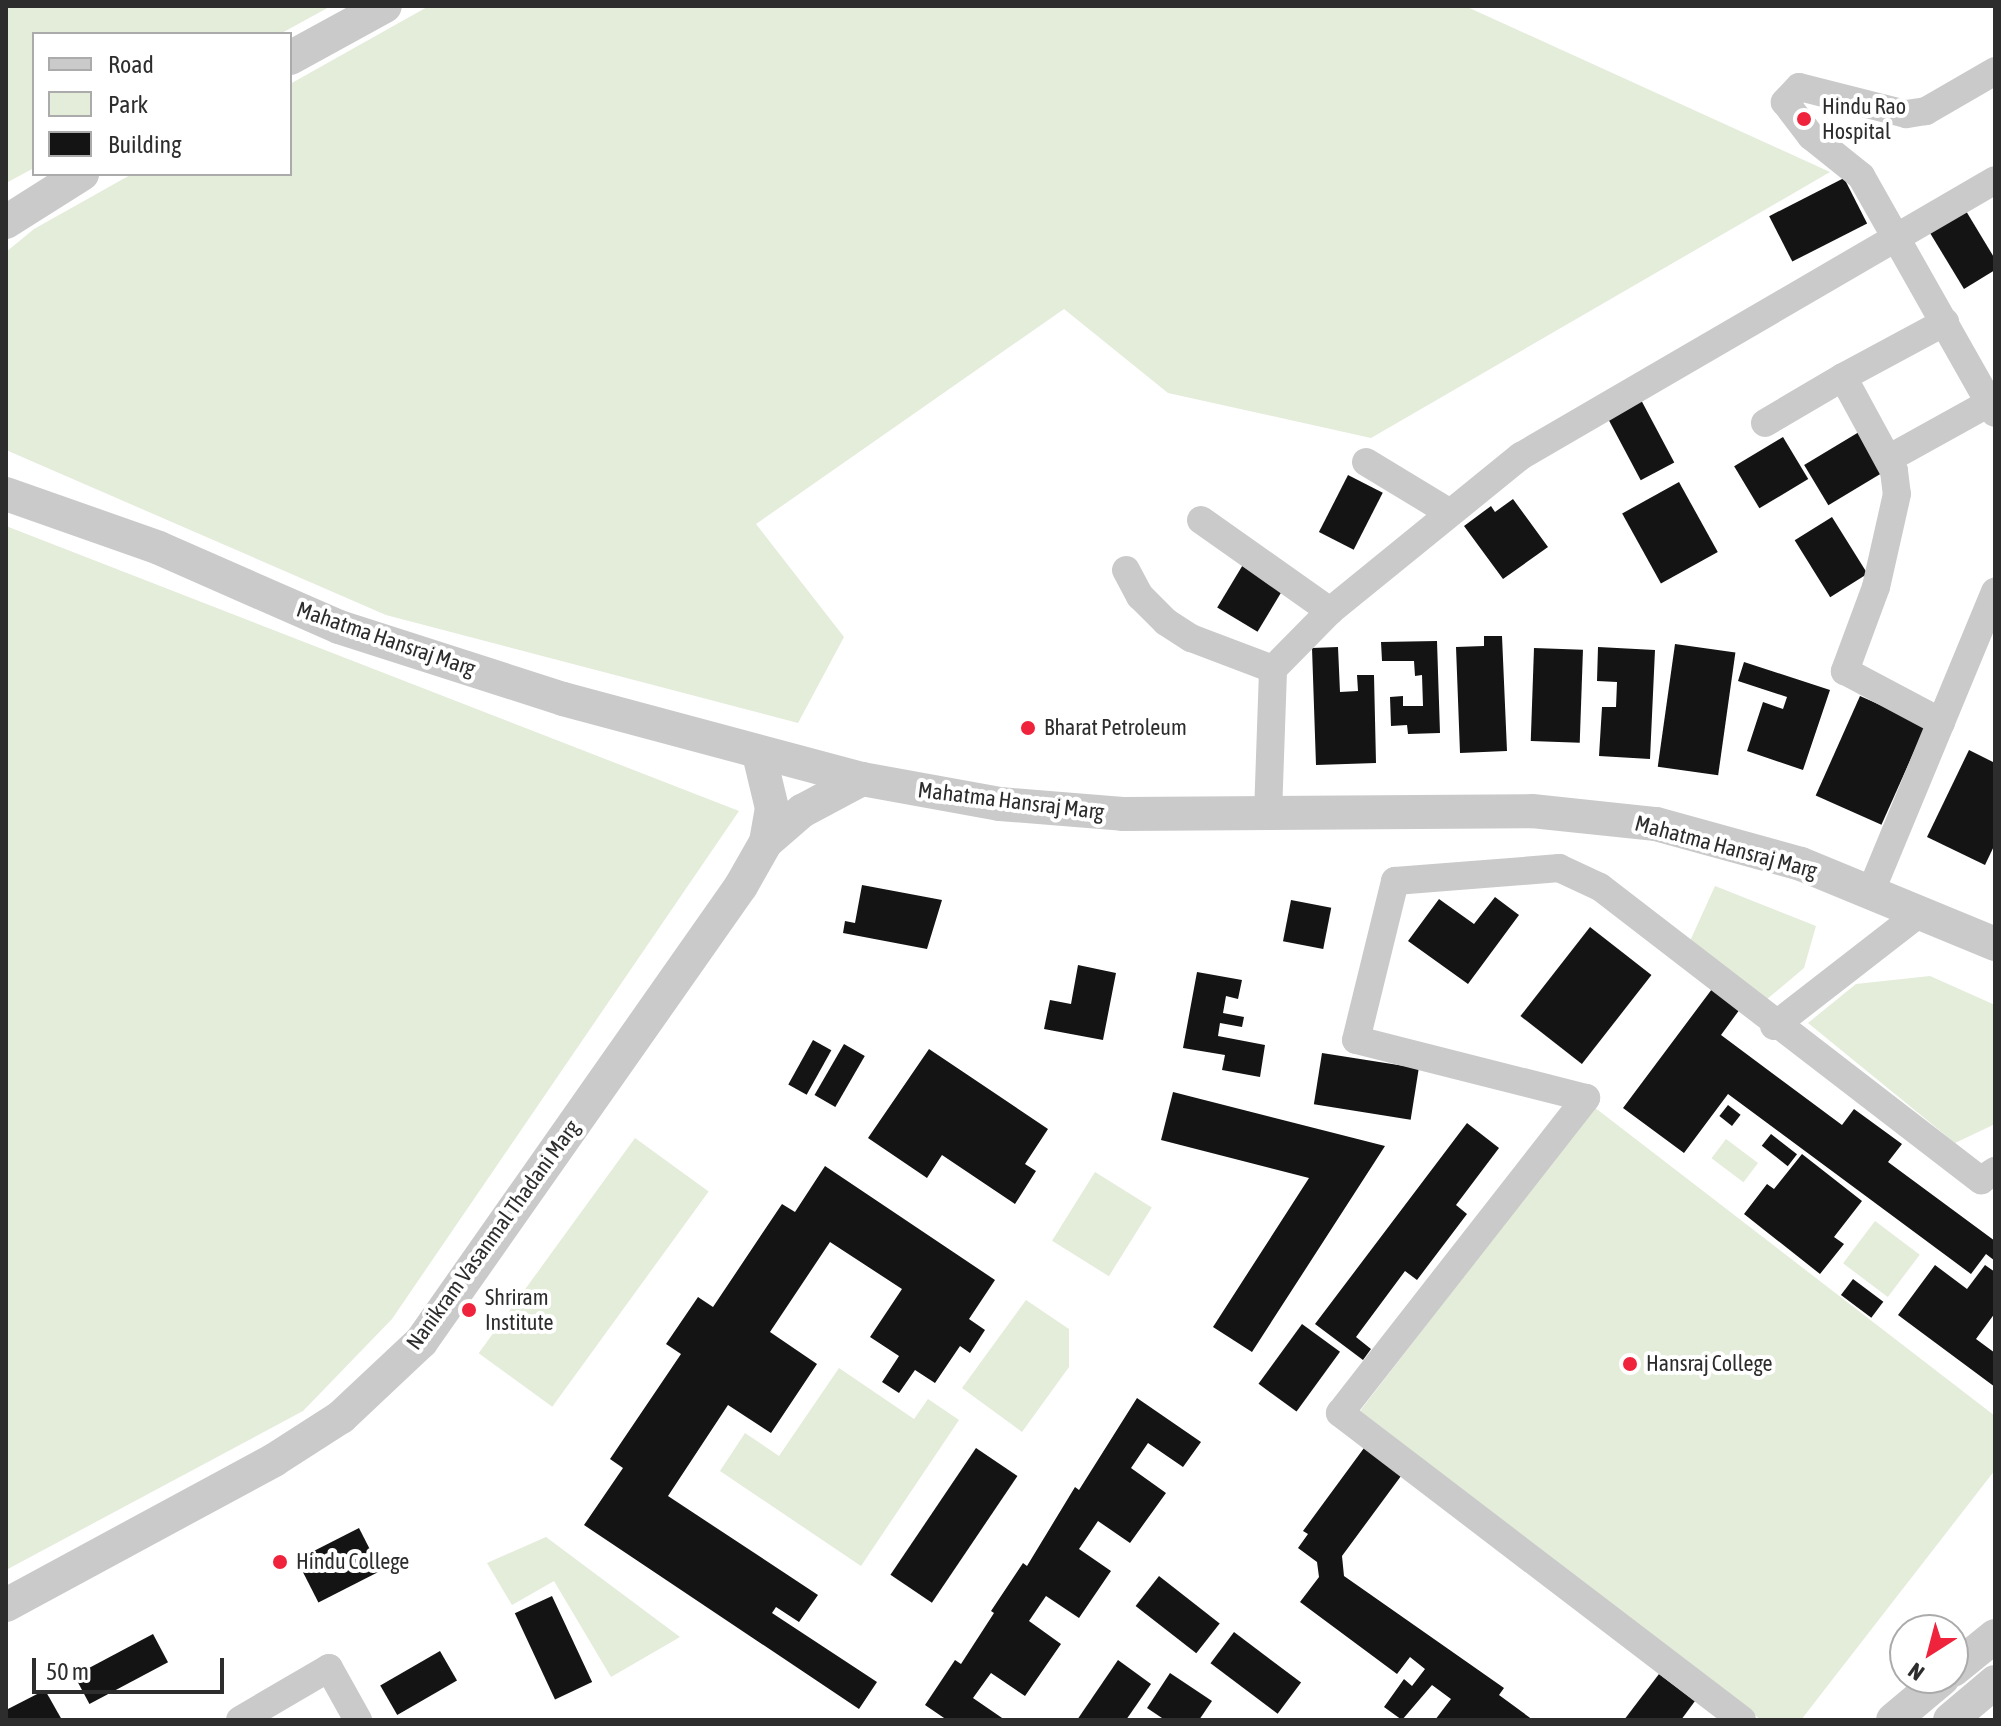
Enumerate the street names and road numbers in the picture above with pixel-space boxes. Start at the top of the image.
street label: Mahatma Hansraj Marg [293,596,479,682]
street label: Mahatma Hansraj Marg [916,776,1106,826]
street label: Mahatma Hansraj Marg [1632,810,1820,884]
street label: Nanikram Vasanmal Thadani Marg [401,1115,585,1355]

